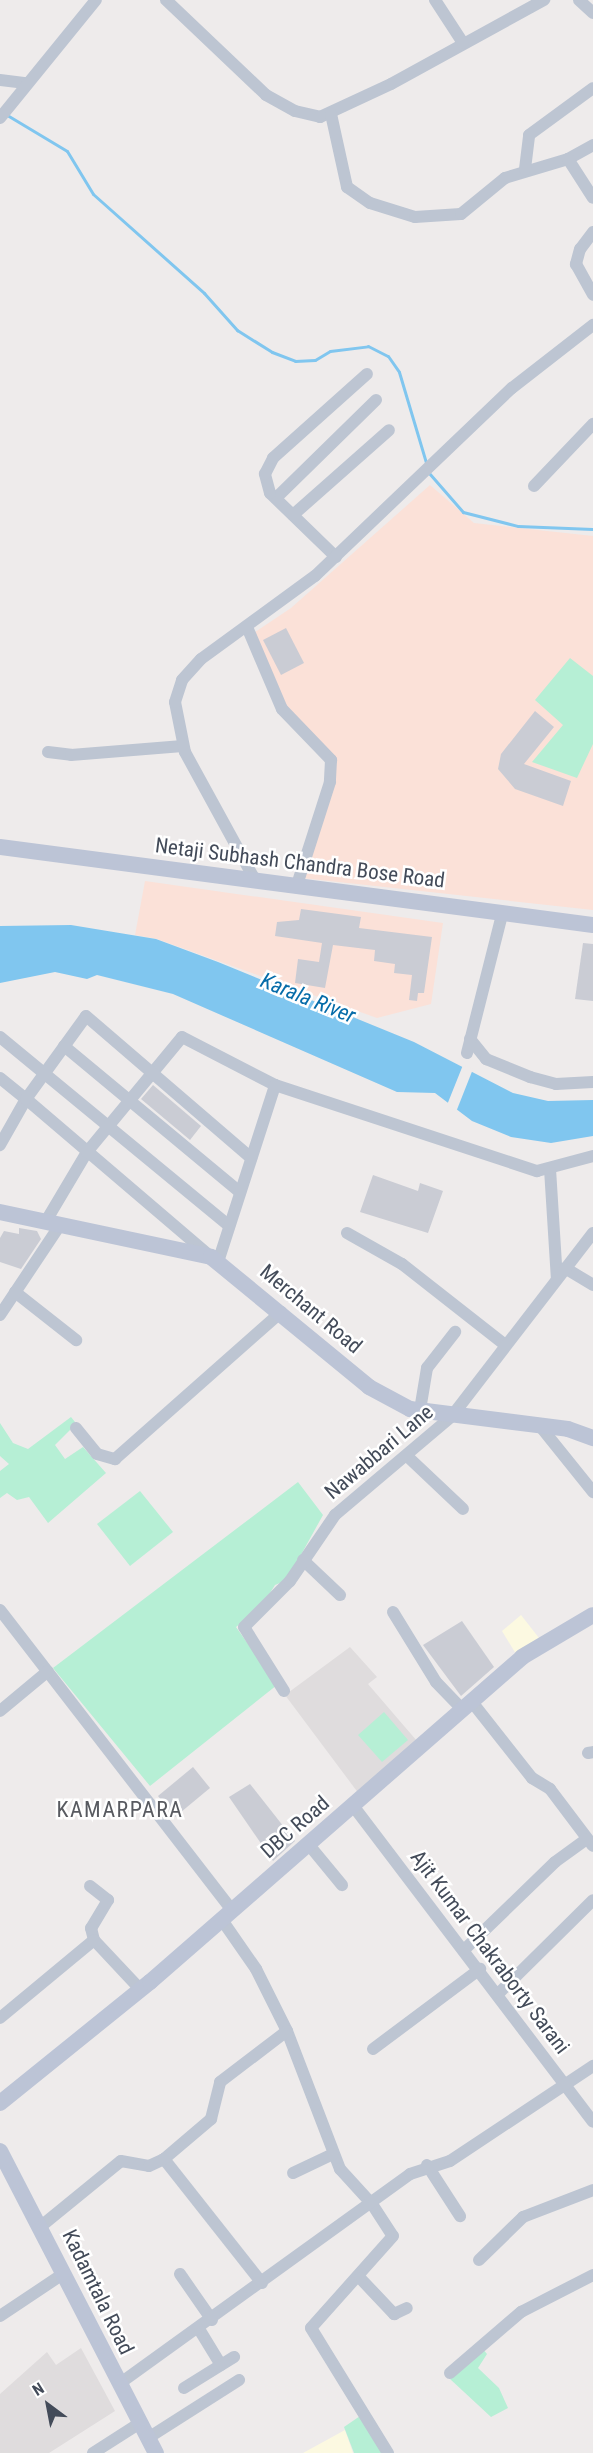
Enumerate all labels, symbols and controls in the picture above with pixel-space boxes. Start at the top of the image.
street label: Netaji Subhash Chandra Bose Road [154,833,446,893]
water label: Karala River [257,967,359,1029]
street label: Merchant Road [255,1259,367,1359]
street label: Nawabbari Lane [320,1399,438,1505]
street label: DBC Road [256,1790,334,1864]
district label: KAMARPARA [56,1797,184,1823]
street label: Ajit Kumar Chakraborty Sarani [405,1845,575,2059]
street label: Kadamtala Road [57,2225,139,2359]
north arrow [18,2375,78,2435]
text: N [29,2379,47,2400]

